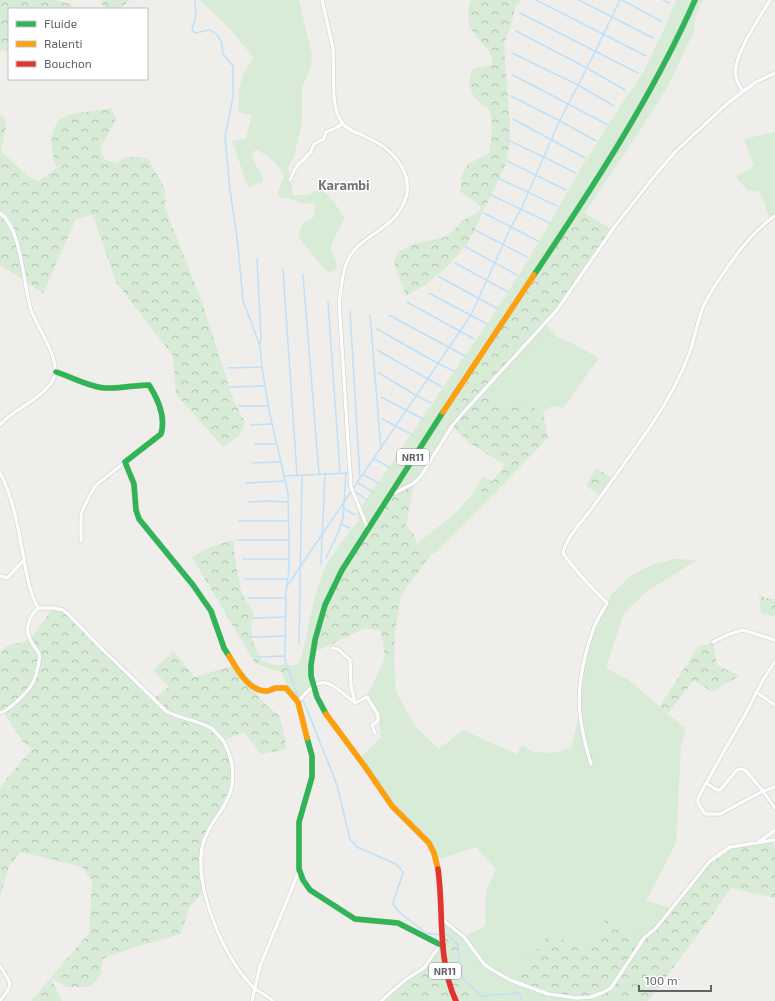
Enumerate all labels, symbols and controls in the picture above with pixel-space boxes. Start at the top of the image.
legend [8,8,148,80]
text: Fluide [44,16,77,30]
text: Ralenti [44,36,83,50]
text: Bouchon [44,56,92,70]
district label: Karambi [318,177,370,193]
road number: NR11 [397,449,429,465]
road number: NR11 [429,963,461,979]
scale bar [639,967,711,993]
text: 100 m [645,973,677,987]

